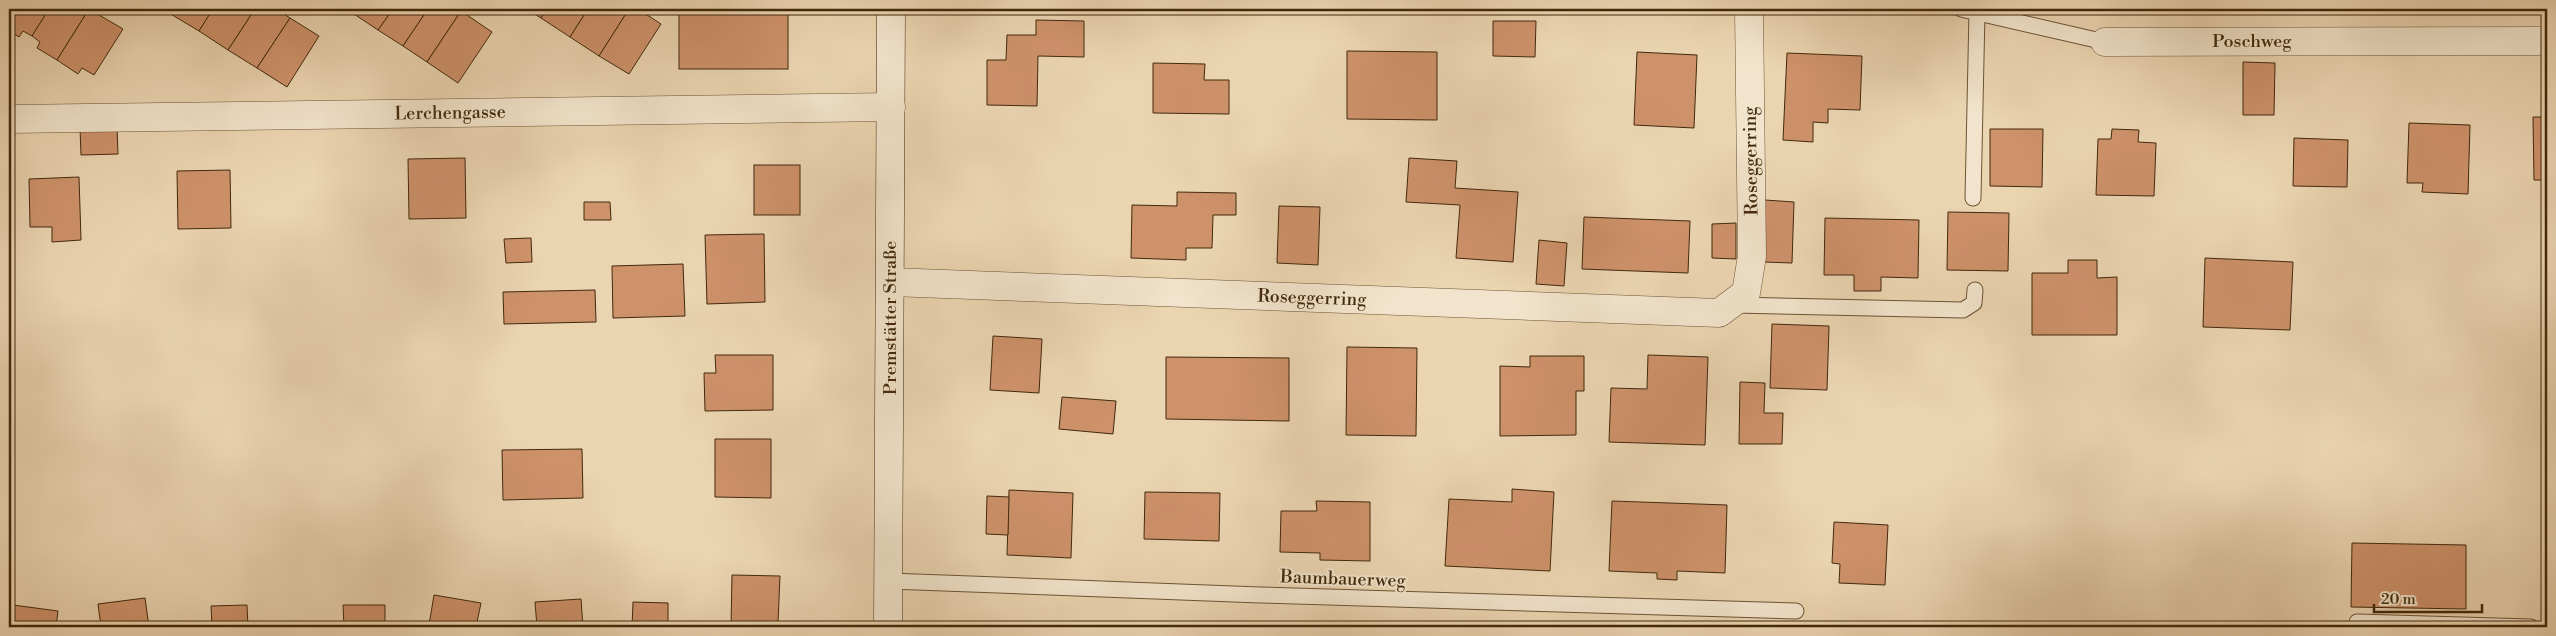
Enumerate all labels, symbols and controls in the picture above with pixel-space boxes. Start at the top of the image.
street label: Poschweg [2212,30,2292,53]
street label: Lerchengasse [394,101,506,125]
street label: Roseggerring [1739,106,1763,216]
street label: Premstätter Straße [879,241,902,395]
street label: Roseggerring [1257,285,1368,311]
street label: Baumbauerweg [1279,565,1407,593]
scale bar [2374,581,2481,613]
text: 20 m [2381,590,2416,609]

